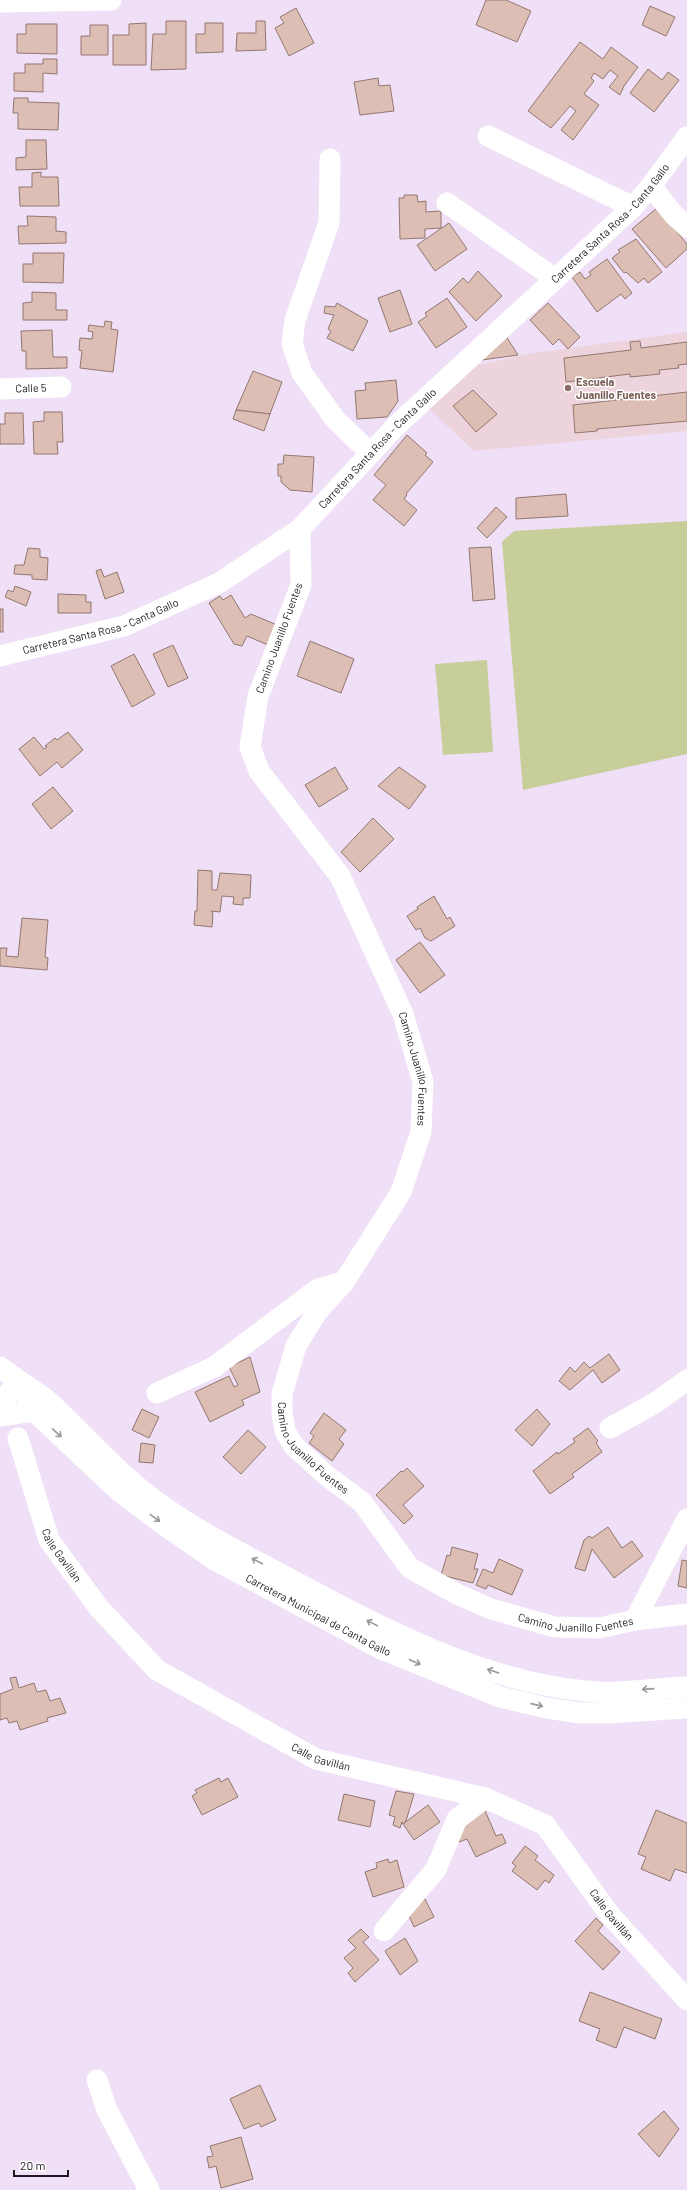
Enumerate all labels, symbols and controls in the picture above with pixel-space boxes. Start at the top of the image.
street label: Carretera Santa Rosa - Canta Gallo [548,161,671,286]
place label: Escuela Juanillo Fuentes [576,375,657,401]
street label: Calle 5 [15,380,47,394]
marker: Escuela Juanillo Fuentes [563,383,573,393]
street label: Carretera Santa Rosa - Canta Gallo [316,385,439,511]
street label: Camino Juanillo Fuentes [252,581,305,695]
street label: Carretera Santa Rosa - Canta Gallo [21,595,180,656]
street label: Camino Juanillo Fuentes [397,1010,430,1126]
street label: Camino Juanillo Fuentes [276,1402,352,1496]
one-way arrow [51,1428,61,1437]
one-way arrow [149,1514,160,1523]
street label: Calle Gavillán [40,1527,85,1584]
one-way arrow [252,1557,264,1565]
street label: Carretera Municipal de Canta Gallo [244,1571,393,1658]
street label: Camino Juanillo Fuentes [517,1610,634,1634]
one-way arrow [366,1618,378,1626]
one-way arrow [408,1659,420,1667]
one-way arrow [486,1667,499,1674]
one-way arrow [642,1685,655,1692]
one-way arrow [530,1702,543,1710]
street label: Calle Gavillán [289,1740,352,1773]
street label: Calle Gavillán [587,1886,637,1943]
scale bar [14,2152,68,2178]
text: 20 m [20,2158,46,2172]

